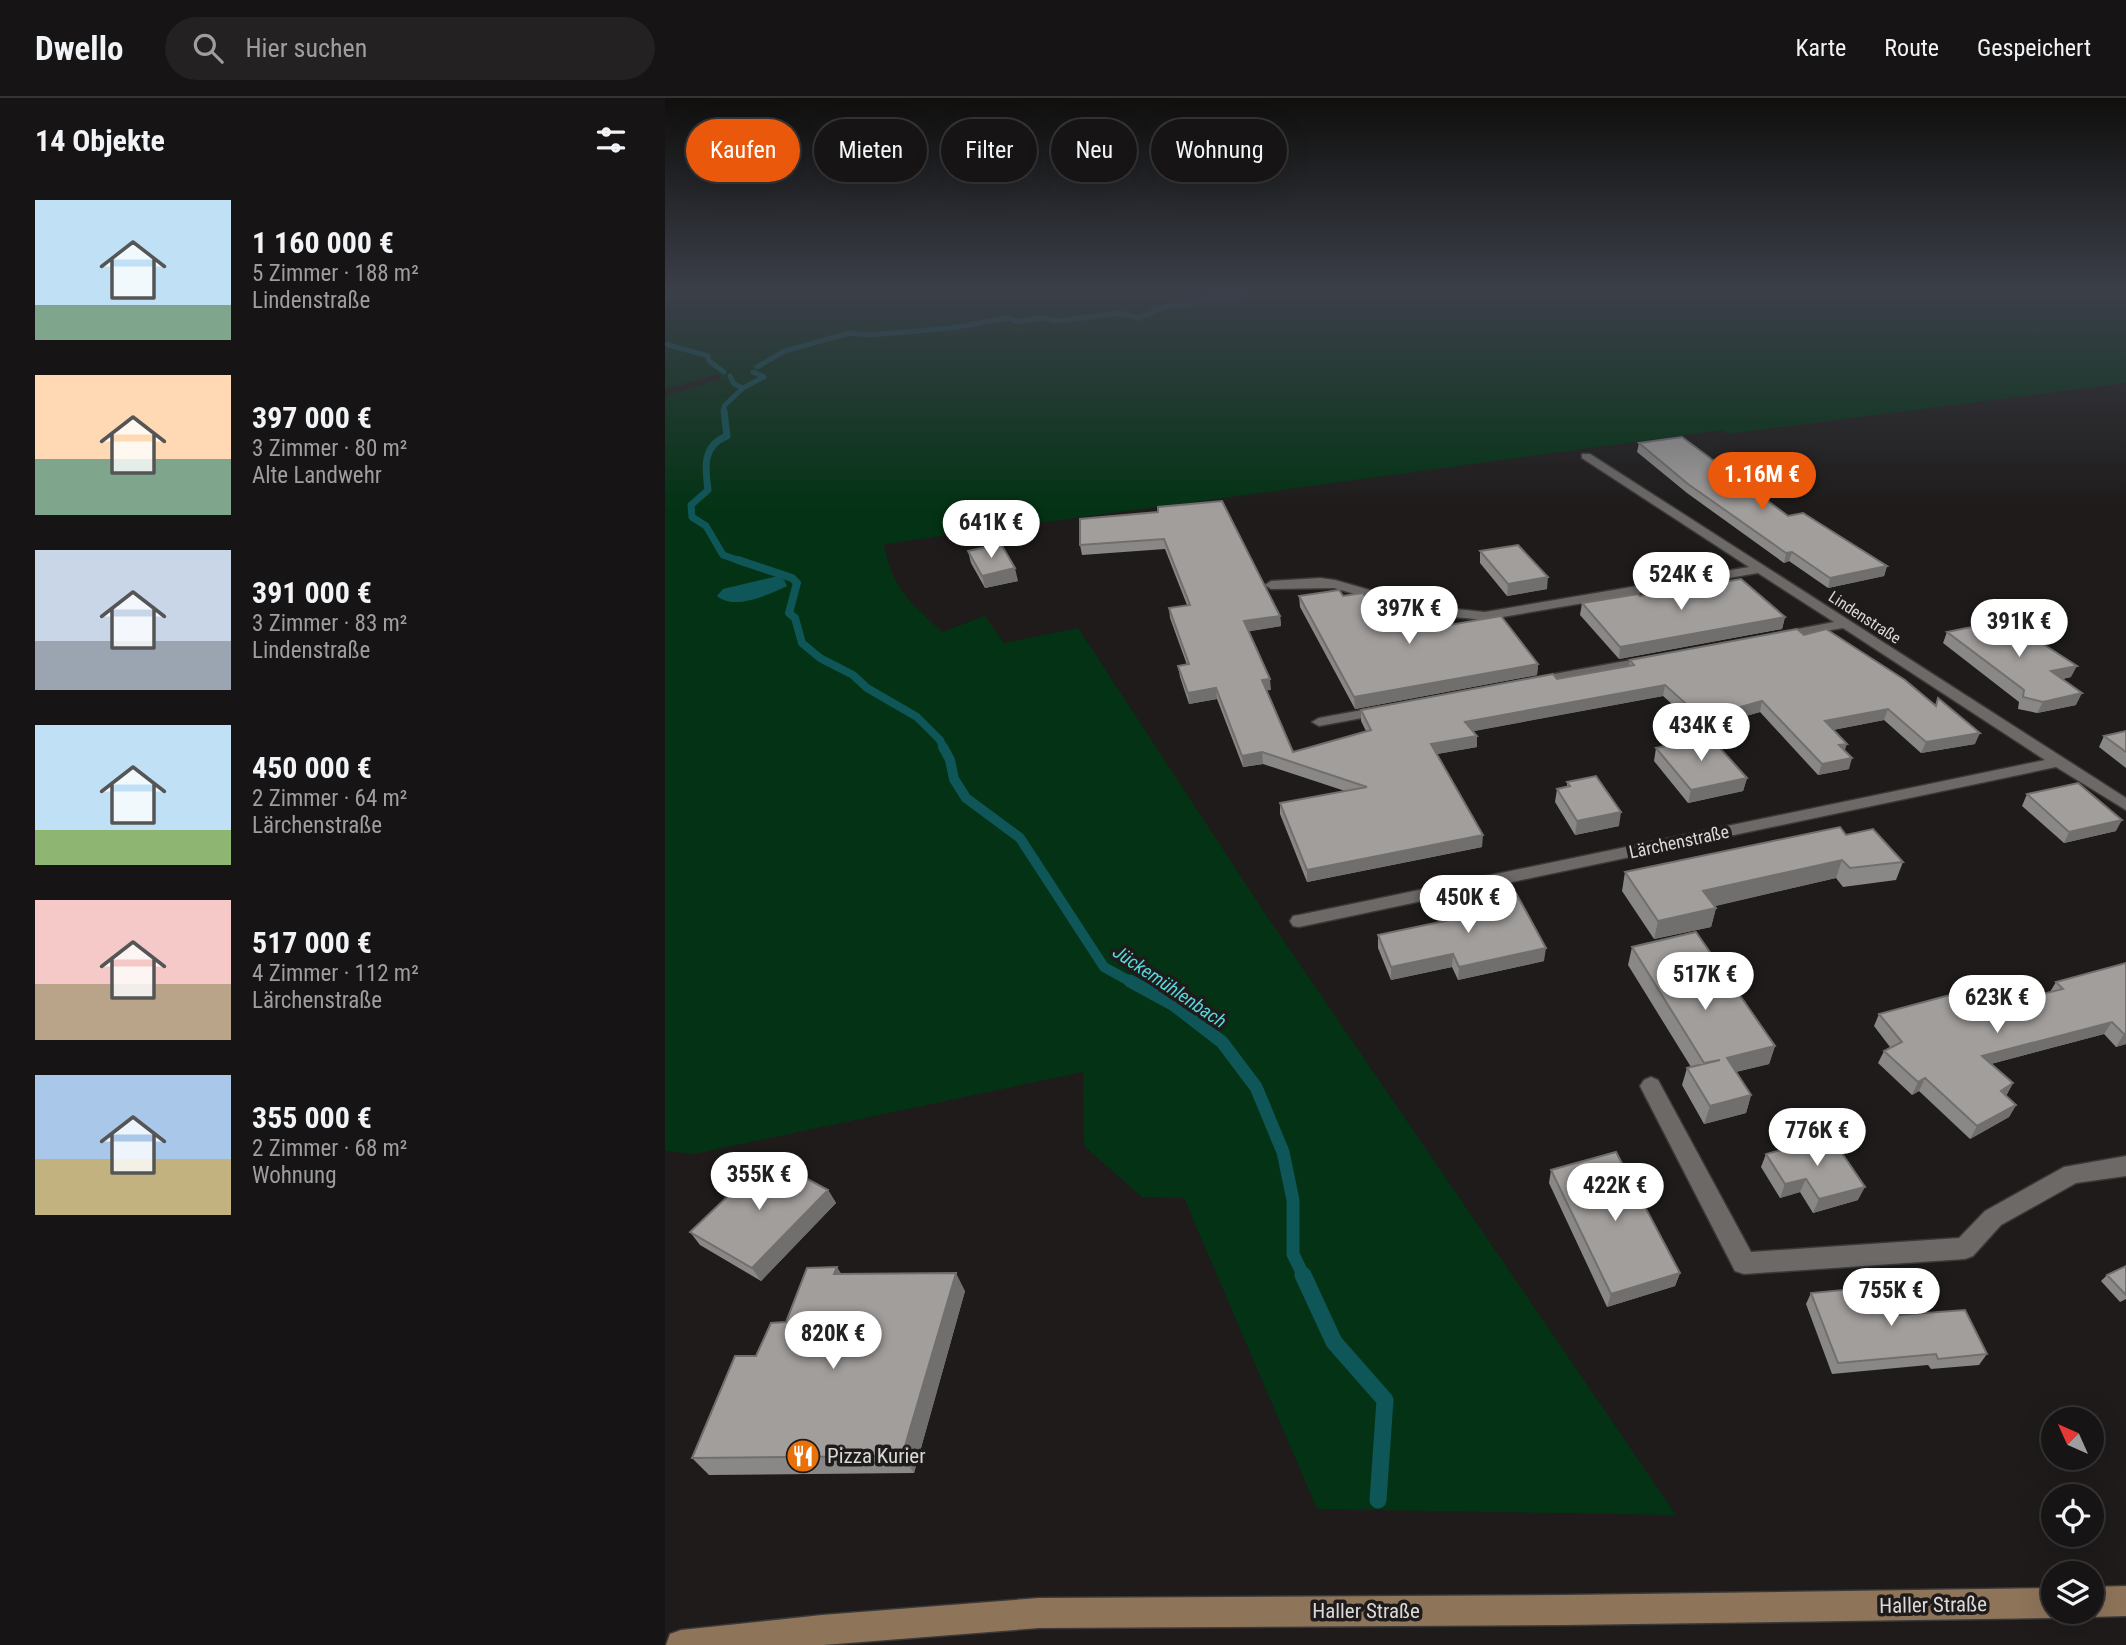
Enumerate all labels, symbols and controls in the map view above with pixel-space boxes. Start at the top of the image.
search box [165,17,655,80]
text: Dwello [35,29,123,68]
icon: search [189,29,227,67]
text: Hier suchen [245,33,367,63]
text: Karte [1796,34,1846,62]
text: Route [1884,34,1939,62]
text: Gespeichert [1977,34,2091,62]
chip: Kaufen [686,119,800,182]
chip: Mieten [814,119,927,182]
chip: Filter [941,119,1037,182]
chip: Neu [1051,119,1137,182]
chip: Wohnung [1151,119,1287,182]
icon: filters [592,121,630,159]
text: 14 Objekte [35,123,165,158]
text: 1 160 000 € [252,225,394,260]
icon: home [91,228,175,312]
text: 5 Zimmer · 188 m² [252,260,419,287]
text: Lindenstraße [252,287,370,314]
text: 397 000 € [252,400,372,435]
icon: home [91,403,175,487]
text: 3 Zimmer · 80 m² [252,435,407,462]
pin: 1.16M € [1697,452,1827,512]
text: 1.16M € [1724,461,1800,488]
text: Alte Landwehr [252,462,382,489]
pin: 641K € [934,500,1048,560]
text: 641K € [959,509,1023,536]
pin: 524K € [1624,552,1738,612]
text: 524K € [1649,561,1713,588]
text: 391 000 € [252,575,372,610]
icon: home [91,578,175,662]
pin: 397K € [1352,587,1466,646]
street label: Lindenstraße [1825,587,1904,648]
text: 397K € [1377,595,1441,622]
pin: 391K € [1962,600,2076,659]
text: 391K € [1987,608,2051,635]
text: 3 Zimmer · 83 m² [252,610,407,637]
text: Lindenstraße [252,637,370,664]
pin: 434K € [1644,704,1758,763]
text: 434K € [1669,712,1733,739]
text: 450 000 € [252,750,372,785]
icon: home [91,753,175,837]
text: 2 Zimmer · 64 m² [252,785,407,812]
text: Lärchenstraße [252,812,382,839]
street label: Lärchenstraße [1627,821,1731,862]
pin: 450K € [1411,876,1525,935]
text: 450K € [1436,884,1500,911]
text: 517 000 € [252,925,372,960]
icon: home [91,928,175,1012]
water label: Jückemühlenbach [1109,940,1231,1033]
pin: 517K € [1648,953,1762,1012]
text: 4 Zimmer · 112 m² [252,960,419,987]
text: 517K € [1673,961,1737,988]
pin: 623K € [1940,976,2054,1035]
text: 623K € [1965,984,2029,1011]
text: Lärchenstraße [252,987,382,1014]
text: 355 000 € [252,1100,372,1135]
icon: home [91,1103,175,1187]
pin: 776K € [1760,1108,1874,1168]
text: 776K € [1785,1117,1849,1144]
text: 2 Zimmer · 68 m² [252,1135,407,1162]
pin: 355K € [702,1152,816,1212]
text: 355K € [727,1161,791,1188]
text: Wohnung [252,1162,337,1189]
pin: 422K € [1558,1164,1672,1223]
text: 422K € [1583,1172,1647,1199]
pin: 755K € [1834,1268,1948,1328]
text: 755K € [1859,1277,1923,1304]
pin: 820K € [776,1312,890,1371]
text: 820K € [801,1320,865,1347]
north arrow [2041,1407,2103,1470]
map controls [2041,1407,2104,1624]
restaurant icon: Pizza Kurier [784,1437,822,1475]
place label: Pizza Kurier [827,1444,926,1468]
button: locate [2041,1484,2104,1547]
button: layers [2041,1561,2104,1624]
street label: Haller Straße [1879,1592,1987,1618]
street label: Haller Straße [1312,1599,1420,1623]

